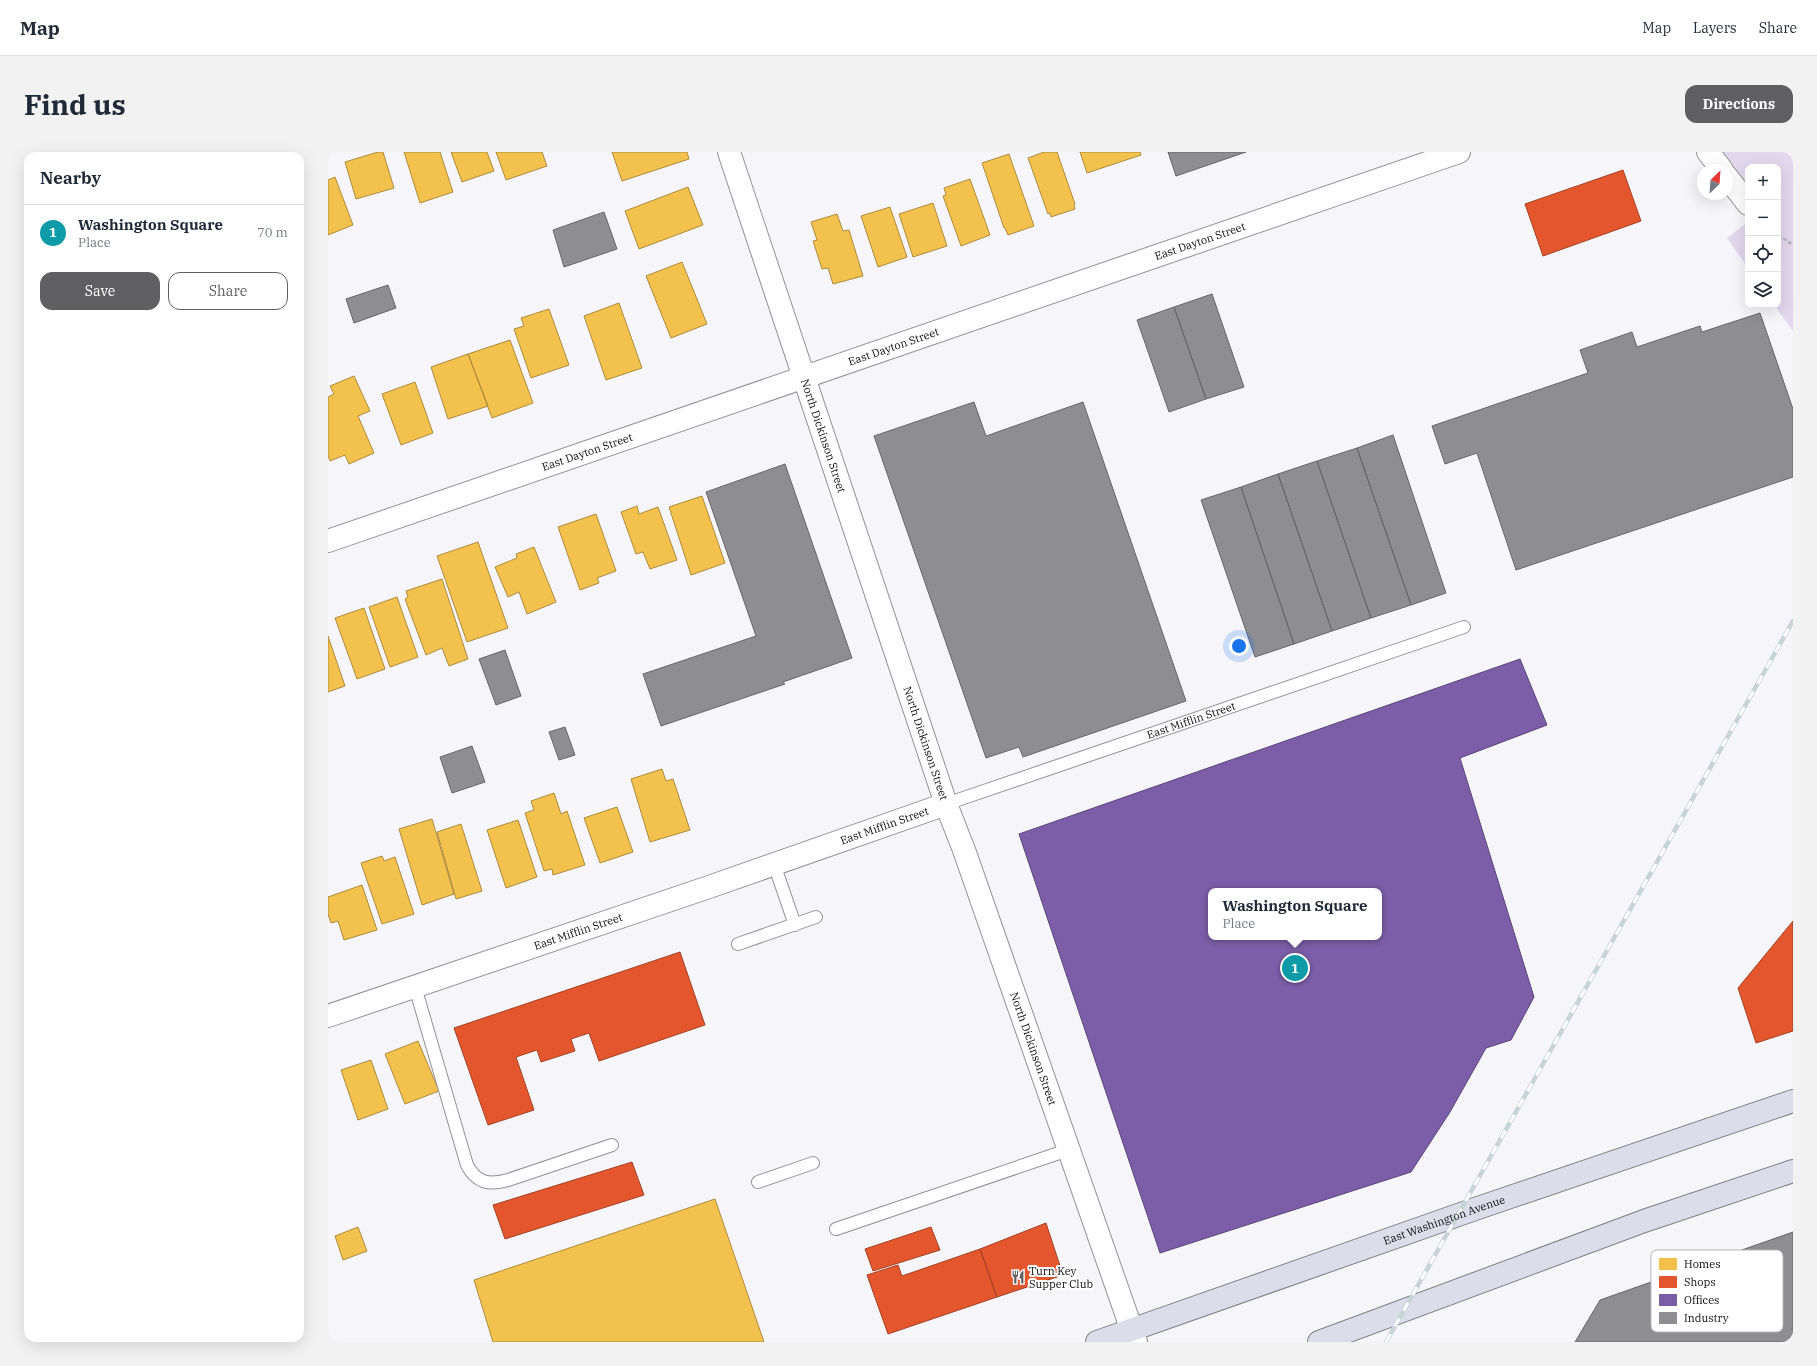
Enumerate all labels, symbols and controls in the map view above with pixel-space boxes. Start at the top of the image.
text: Map [20,16,60,40]
text: Map [1643,19,1671,37]
text: Layers [1693,19,1737,37]
text: Share [1759,19,1797,37]
button: Directions [1685,85,1793,123]
text: Find us [24,86,126,123]
north arrow [1697,164,1733,200]
map controls [1745,164,1781,308]
button: + [1745,164,1781,200]
text: Nearby [40,167,101,189]
button: − [1745,200,1781,236]
text: Washington Square [78,215,223,234]
street label: East Dayton Street [1153,219,1247,263]
text: 1 [49,224,57,241]
text: 70 m [257,224,288,241]
text: Place [78,234,111,251]
button: locate [1745,236,1781,272]
button: Save [40,272,160,310]
button: Share [168,272,288,310]
button: layers [1745,272,1781,308]
street label: East Dayton Street [846,324,941,369]
street label: North Dickinson Street [798,377,849,494]
street label: East Dayton Street [540,430,634,474]
your location [1229,636,1249,656]
street label: North Dickinson Street [900,684,951,802]
street label: East Mifflin Street [1145,699,1237,742]
street label: East Mifflin Street [838,804,930,848]
popup [1208,888,1382,940]
text: Washington Square [1222,896,1368,915]
street label: East Mifflin Street [532,910,624,953]
text: Place [1222,915,1255,932]
pin: 1 [1282,953,1308,983]
street label: North Dickinson Street [1007,990,1060,1107]
street label: East Washington Avenue [1381,1192,1507,1248]
legend [1651,1250,1783,1332]
text: Homes [1684,1257,1721,1271]
place label: Turn Key Supper Club [1029,1264,1093,1291]
restaurant icon: Turn Key Supper Club [1010,1269,1026,1285]
text: Shops [1684,1275,1716,1289]
text: Offices [1684,1293,1719,1307]
text: Industry [1684,1311,1729,1325]

